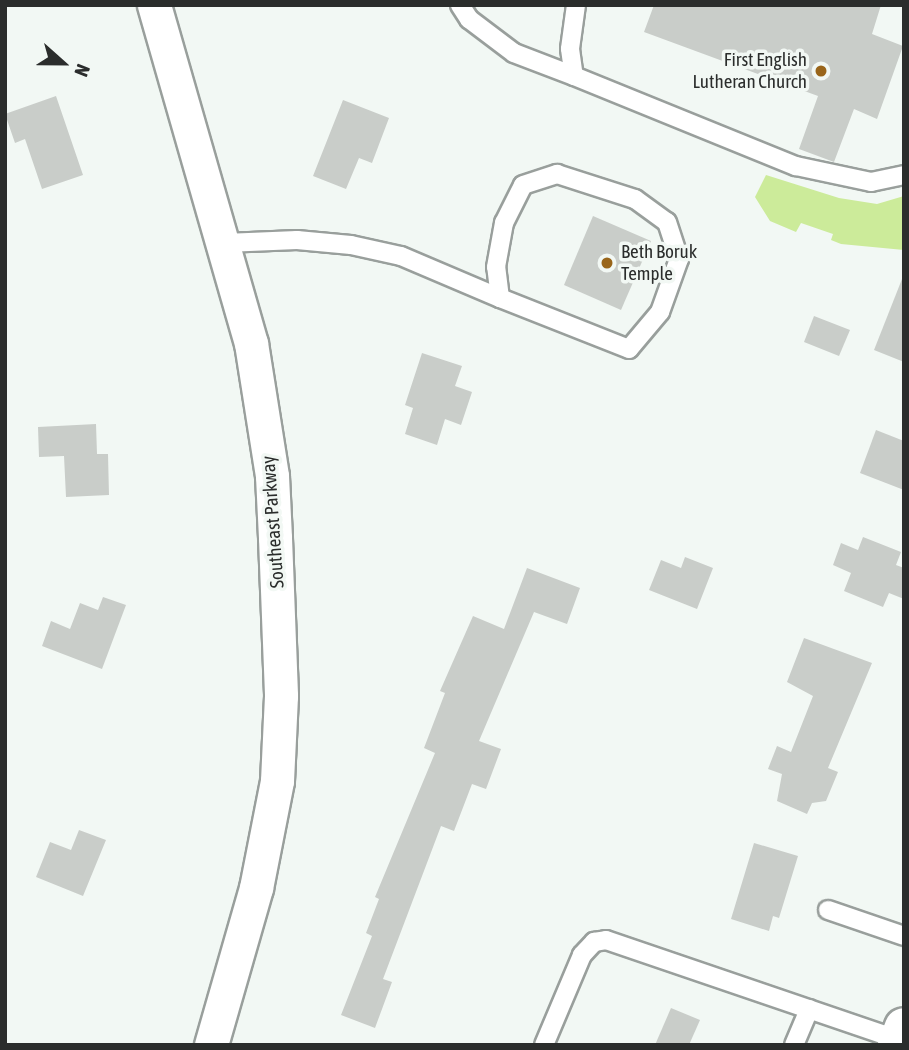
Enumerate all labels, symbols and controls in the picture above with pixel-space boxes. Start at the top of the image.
north arrow [28,28,98,98]
place label: First English Lutheran Church [692,49,807,93]
text: N [70,61,95,80]
marker: First English Lutheran Church [813,63,829,79]
place label: Beth Boruk Temple [621,241,697,285]
marker: Beth Boruk Temple [599,255,615,271]
street label: Southeast Parkway [257,455,289,589]

